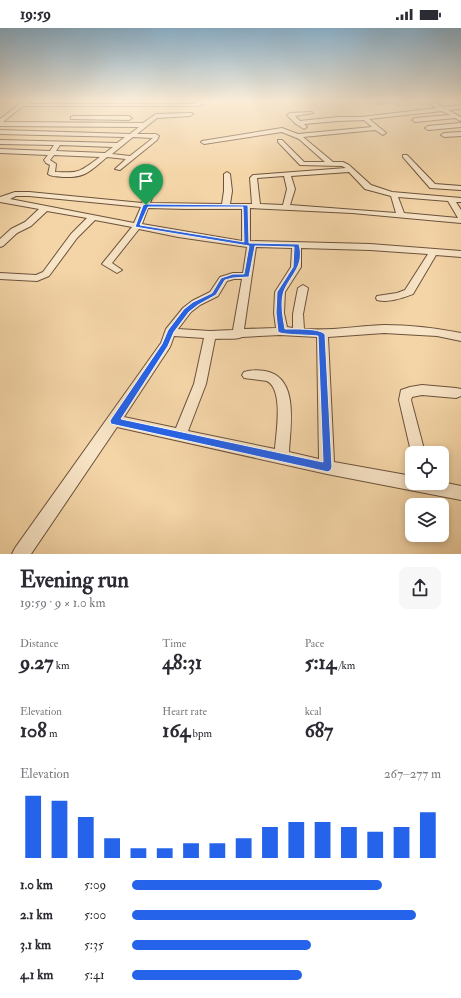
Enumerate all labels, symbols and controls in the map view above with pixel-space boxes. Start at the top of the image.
text: 19:59 [20,5,51,24]
pin [129,164,163,205]
icon: arrive [135,170,157,192]
map controls [405,446,449,542]
button: locate [405,446,449,490]
button: layers [405,498,449,542]
text: Evening run [20,566,129,594]
button: share [399,567,441,609]
text: 19:59 · 9 × 1.0 km [20,595,106,611]
text: Distance [20,637,58,650]
text: Time [162,637,186,650]
text: Pace [305,637,324,650]
text: 9.27 [20,650,53,675]
text: 48:31 [162,650,202,675]
text: 5:14 [305,650,336,675]
text: km [53,659,69,672]
text: /km [336,659,355,672]
text: Elevation [20,705,62,718]
text: Heart rate [162,705,207,718]
text: kcal [305,705,322,718]
text: 108 [20,718,47,743]
text: 164 [162,718,190,743]
text: 687 [305,718,333,743]
text: m [47,727,58,740]
text: bpm [190,727,212,740]
text: Elevation [20,766,70,782]
text: 267–277 m [384,766,441,782]
text: 1.0 km [20,877,53,893]
text: 5:09 [84,877,106,893]
text: 2.1 km [20,907,53,923]
text: 5:00 [84,907,106,923]
text: 3.1 km [20,937,51,953]
text: 5:35 [84,937,104,953]
text: 4.1 km [20,967,53,983]
text: 5:41 [84,967,105,983]

